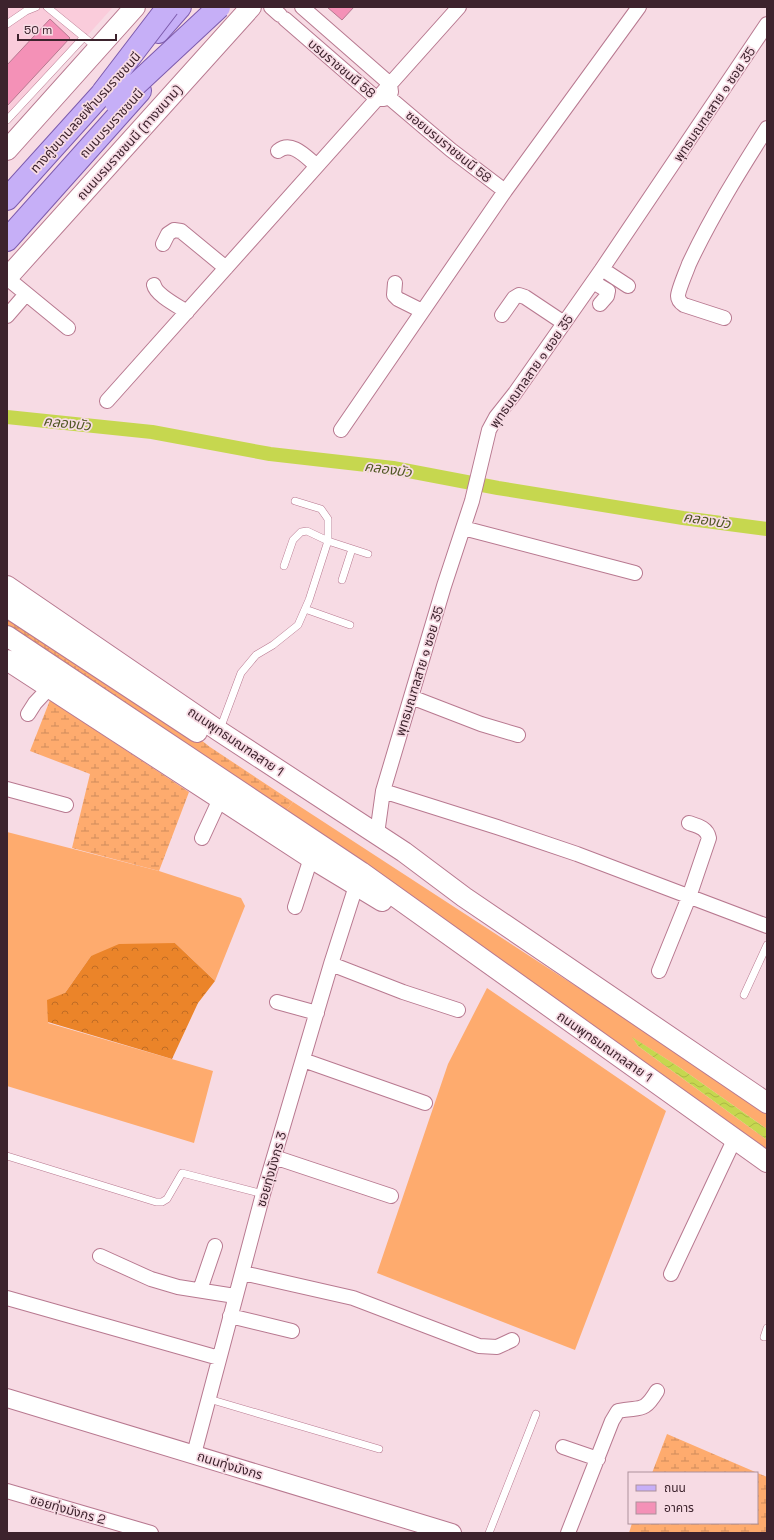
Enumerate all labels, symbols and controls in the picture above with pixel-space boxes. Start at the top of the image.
scale bar [18,16,116,42]
text: 50 m [24,22,52,38]
street label: บรมราชชนนี 58 [304,35,379,102]
street label: พุทธมณฑลสาย ๑ ซอย 35 [670,43,759,165]
street label: ทางคู่ขนานลอยฟ้าบรมราชชนนี [26,48,144,176]
street label: ถนนบรมราชชนนี (ทางขนาน) [73,81,186,204]
street label: ถนนบรมราชชนนี [76,85,147,162]
street label: ซอยบรมราชชนนี 58 [402,107,495,186]
street label: พุทธมณฑลสาย ๑ ซอย 35 [486,311,577,431]
water label: คลองบัว [42,412,93,435]
water label: คลองบัว [363,457,414,481]
water label: คลองบัว [682,507,733,533]
street label: พุทธมณฑลสาย ๑ ซอย 35 [392,604,447,738]
street label: ถนนพุทธมณฑลสาย 1 [184,703,287,780]
street label: ถนนพุทธมณฑลสาย 1 [554,1007,656,1086]
street label: ซอยทุ่งมังกร 3 [253,1129,290,1209]
street label: ถนนทุ่งมังกร [195,1447,265,1484]
legend [628,1472,758,1524]
text: ถนน [664,1480,686,1496]
street label: ซอยทุ่งมังกร 2 [28,1491,108,1528]
text: อาคาร [664,1500,694,1516]

